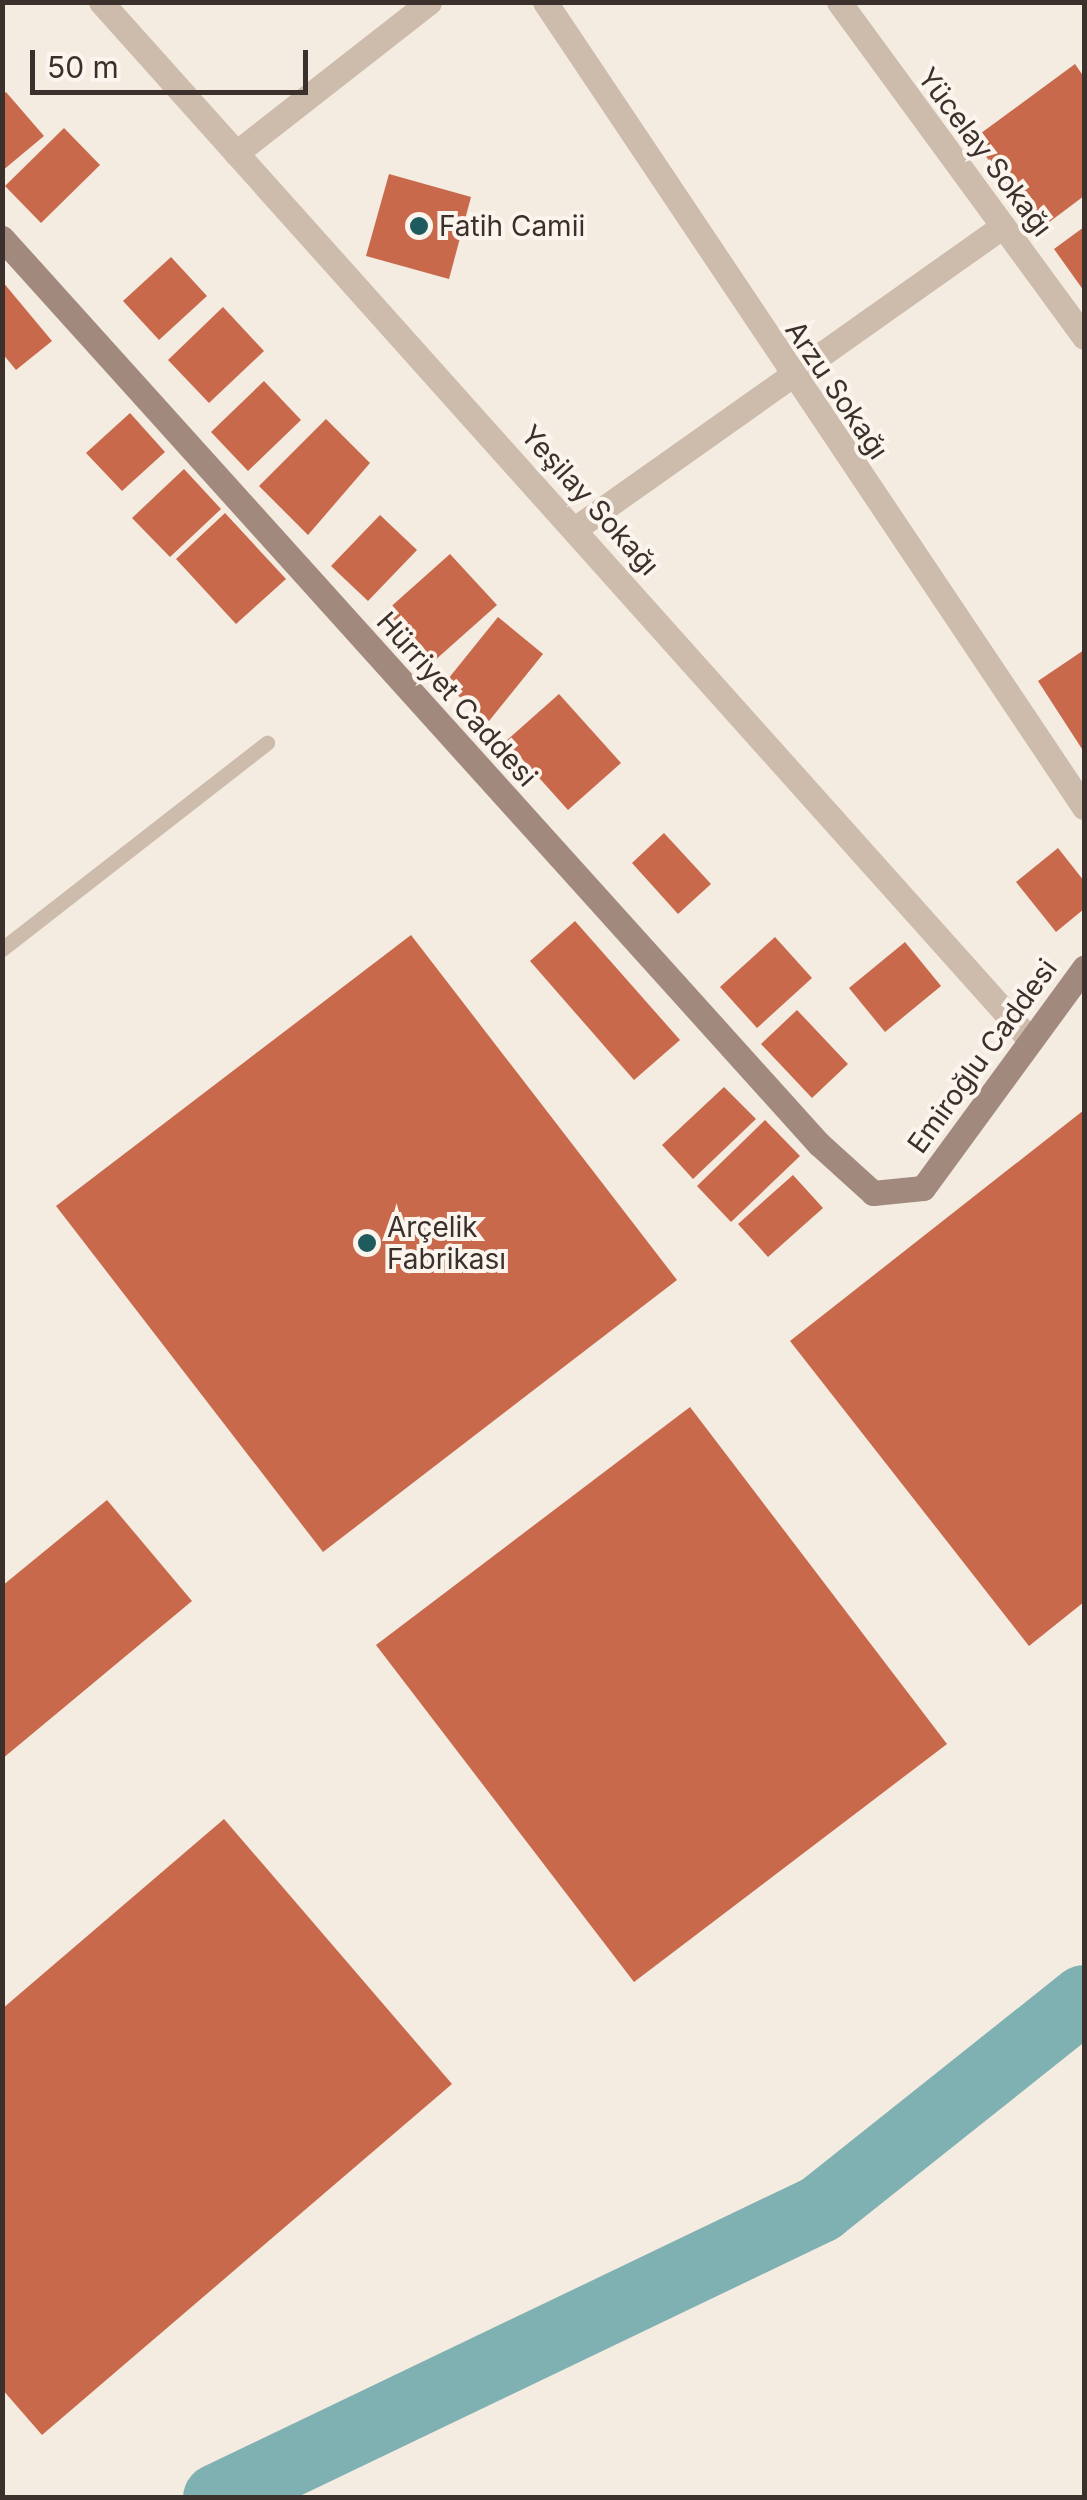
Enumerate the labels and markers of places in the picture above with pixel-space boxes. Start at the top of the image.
place label: Fatih Camii [439,209,585,243]
marker: Fatih Camii [408,215,430,237]
place label: Arçelik Fabrikası [387,1210,506,1276]
marker: Arçelik Fabrikası [356,1232,378,1254]

